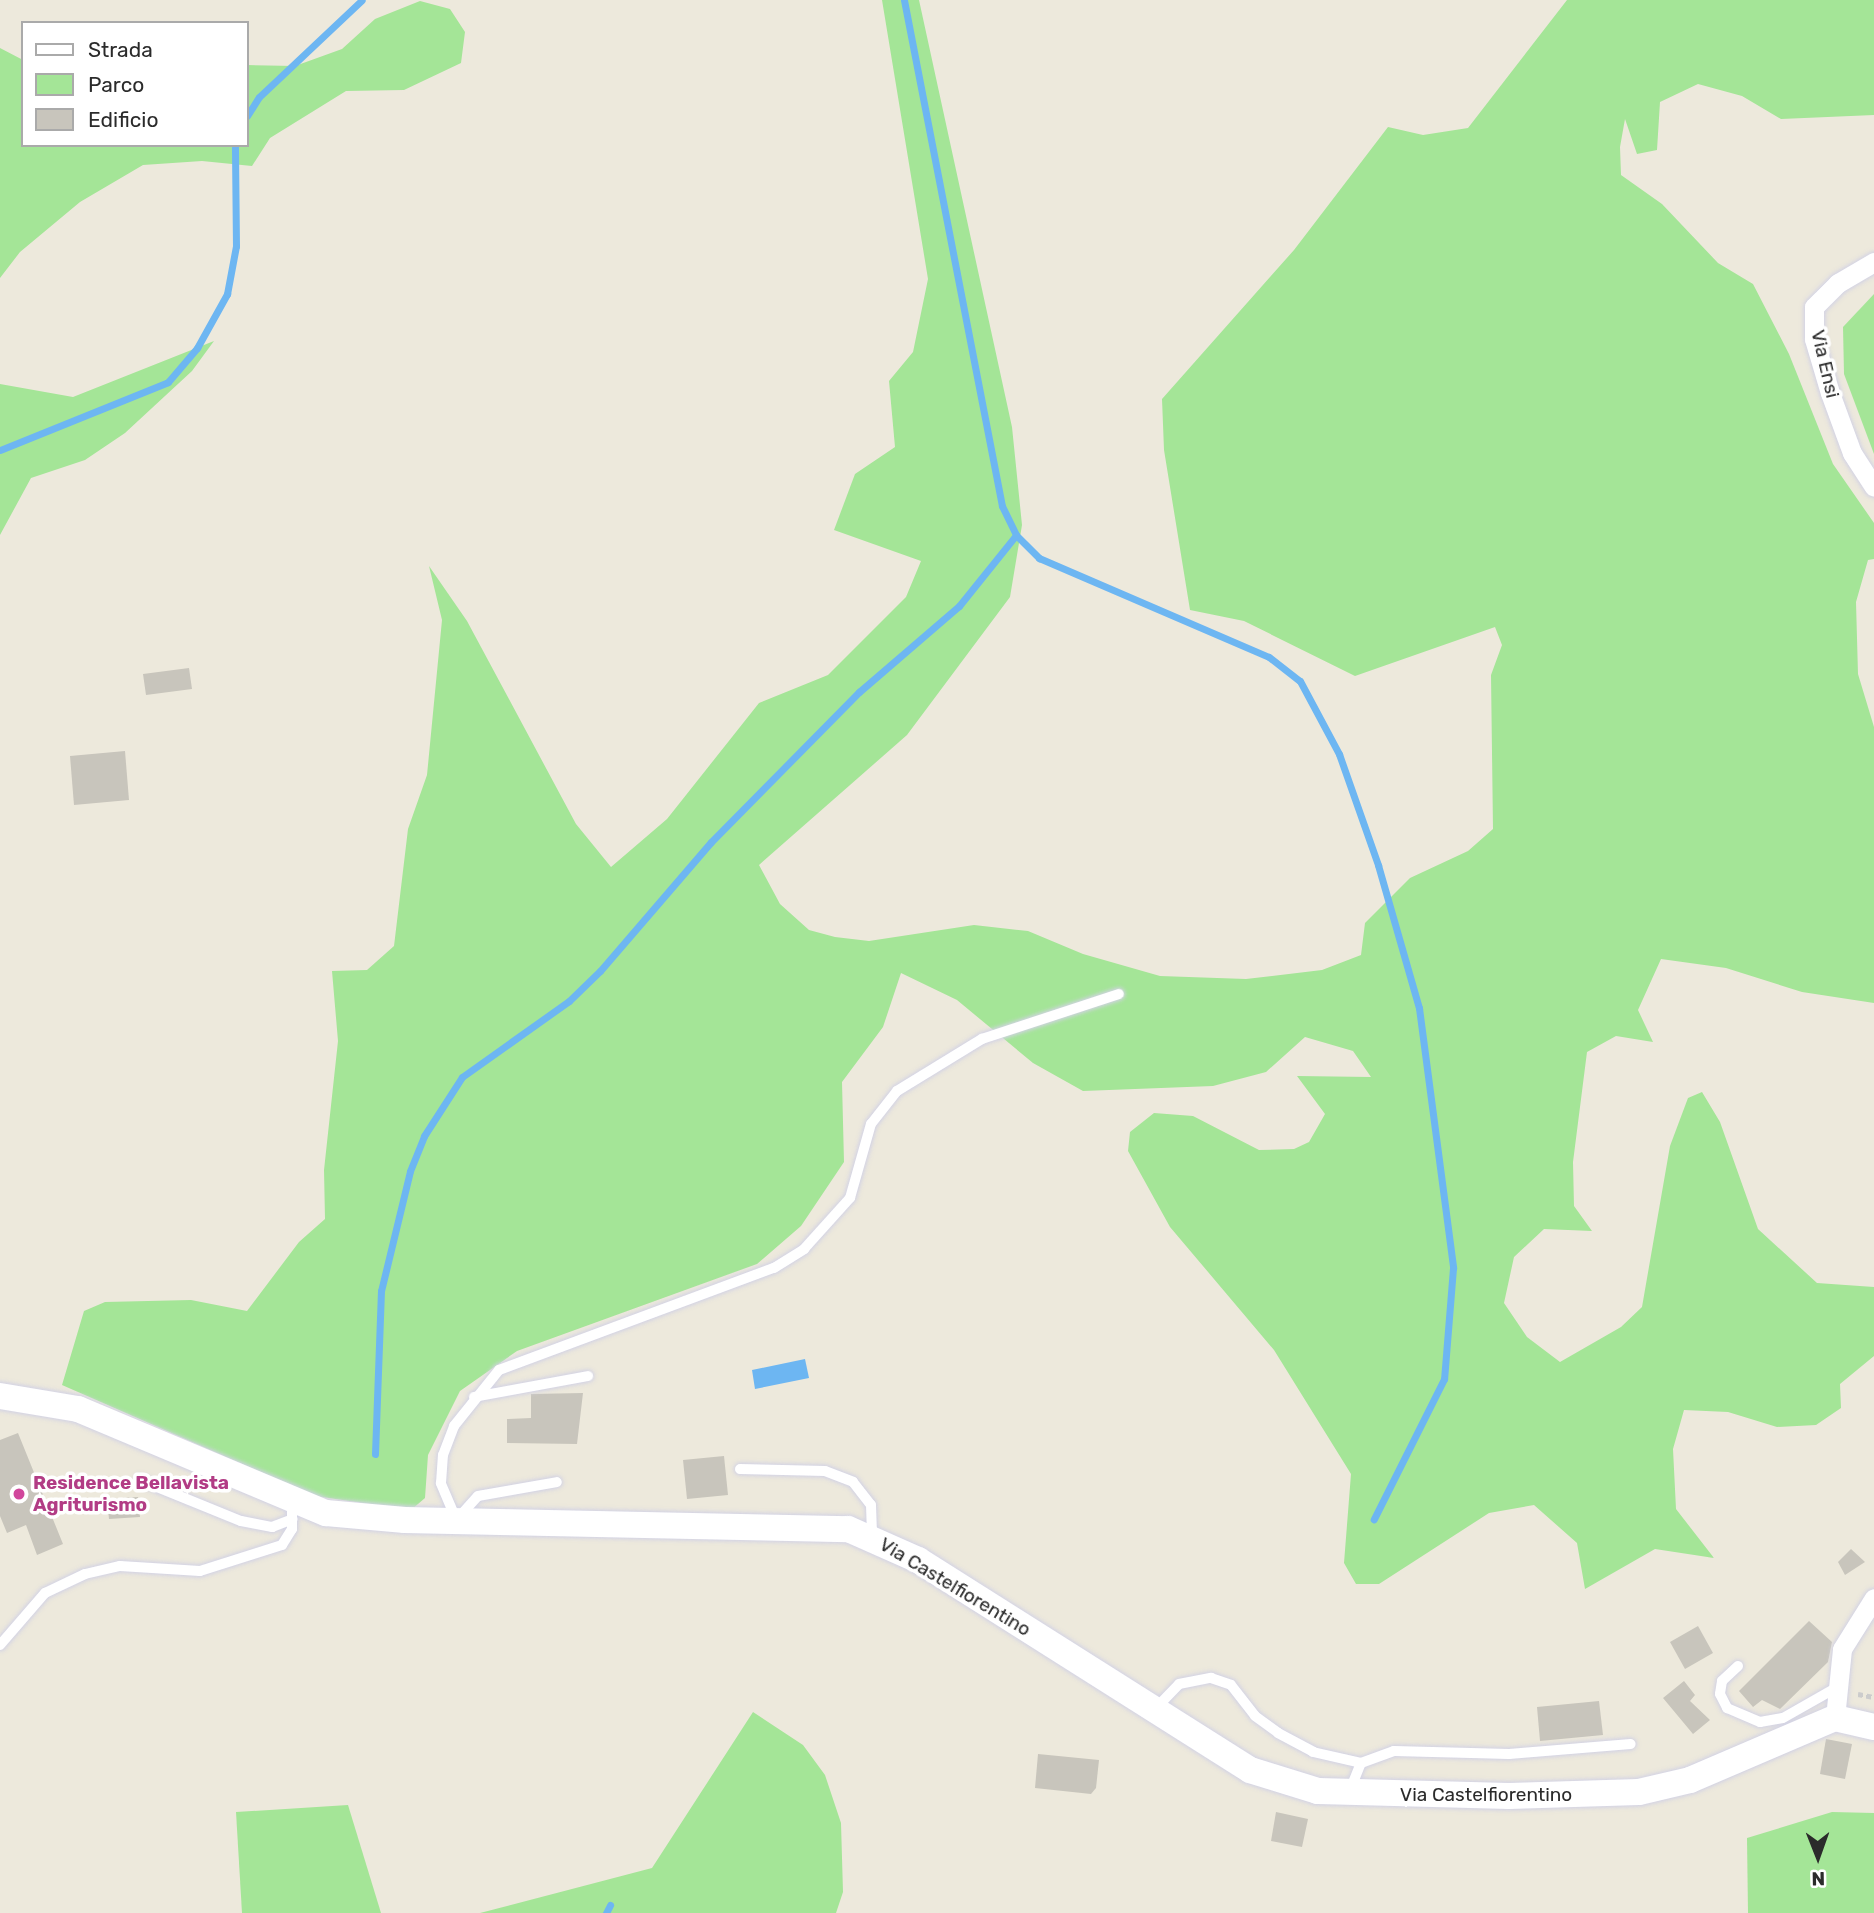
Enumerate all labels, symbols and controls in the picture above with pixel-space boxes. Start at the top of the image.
legend [21,21,248,147]
text: Strada [88,37,153,62]
text: Parco [88,72,144,97]
text: Edificio [88,107,158,132]
street label: Via Ensi [1806,328,1844,400]
place label: Residence Bellavista Agriturismo [33,1472,229,1516]
marker: Residence Bellavista Agriturismo [11,1486,27,1502]
street label: Via Castelfiorentino [875,1533,1035,1641]
street label: Via Castelfiorentino [1400,1784,1572,1806]
north arrow [1783,1822,1853,1892]
text: N [1811,1867,1825,1890]

